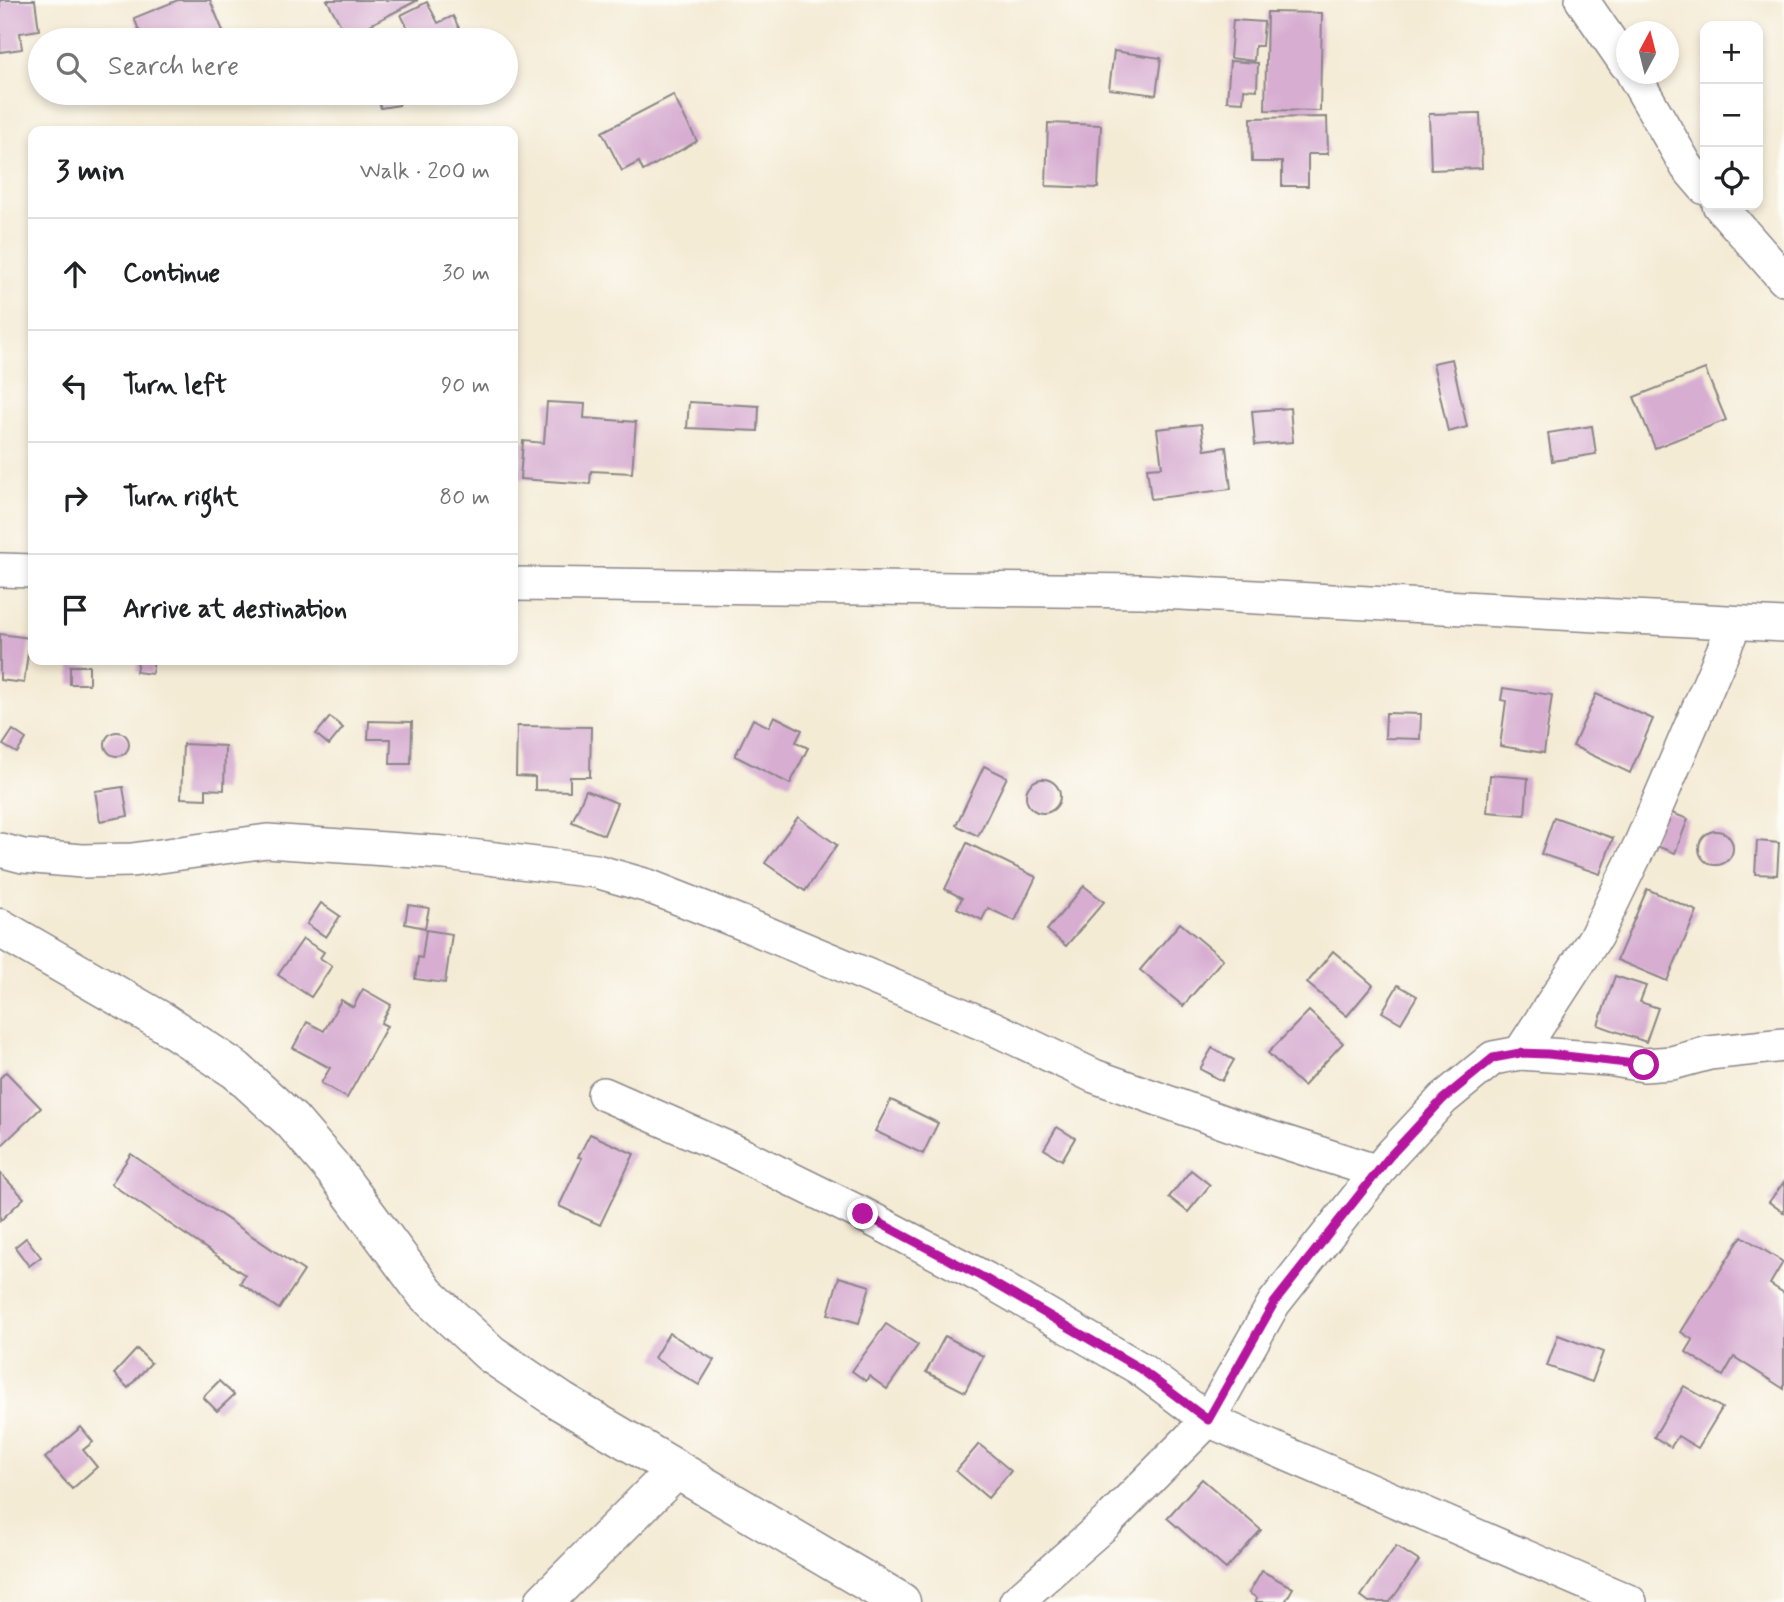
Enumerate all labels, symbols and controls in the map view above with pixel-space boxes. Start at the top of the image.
north arrow [1616,21,1679,84]
map controls [1700,21,1763,210]
button: + [1700,21,1763,84]
search box [28,28,518,105]
icon: search [52,48,90,86]
text: Search here [108,50,239,84]
button: − [1700,84,1763,147]
button: locate [1700,147,1763,210]
text: 3 min [56,152,125,191]
text: Walk · 200 m [360,157,490,187]
icon: ahead [56,255,94,293]
text: Continue [123,257,220,291]
text: 30 m [442,259,490,289]
icon: left [56,367,94,405]
text: Turn left [123,369,227,403]
text: 90 m [441,371,490,401]
icon: right [56,479,94,517]
text: Turn right [123,481,239,515]
text: 80 m [439,483,490,513]
icon: arrive [56,591,94,629]
text: Arrive at destination [123,593,347,627]
route start [1628,1049,1659,1080]
route end [847,1198,878,1229]

